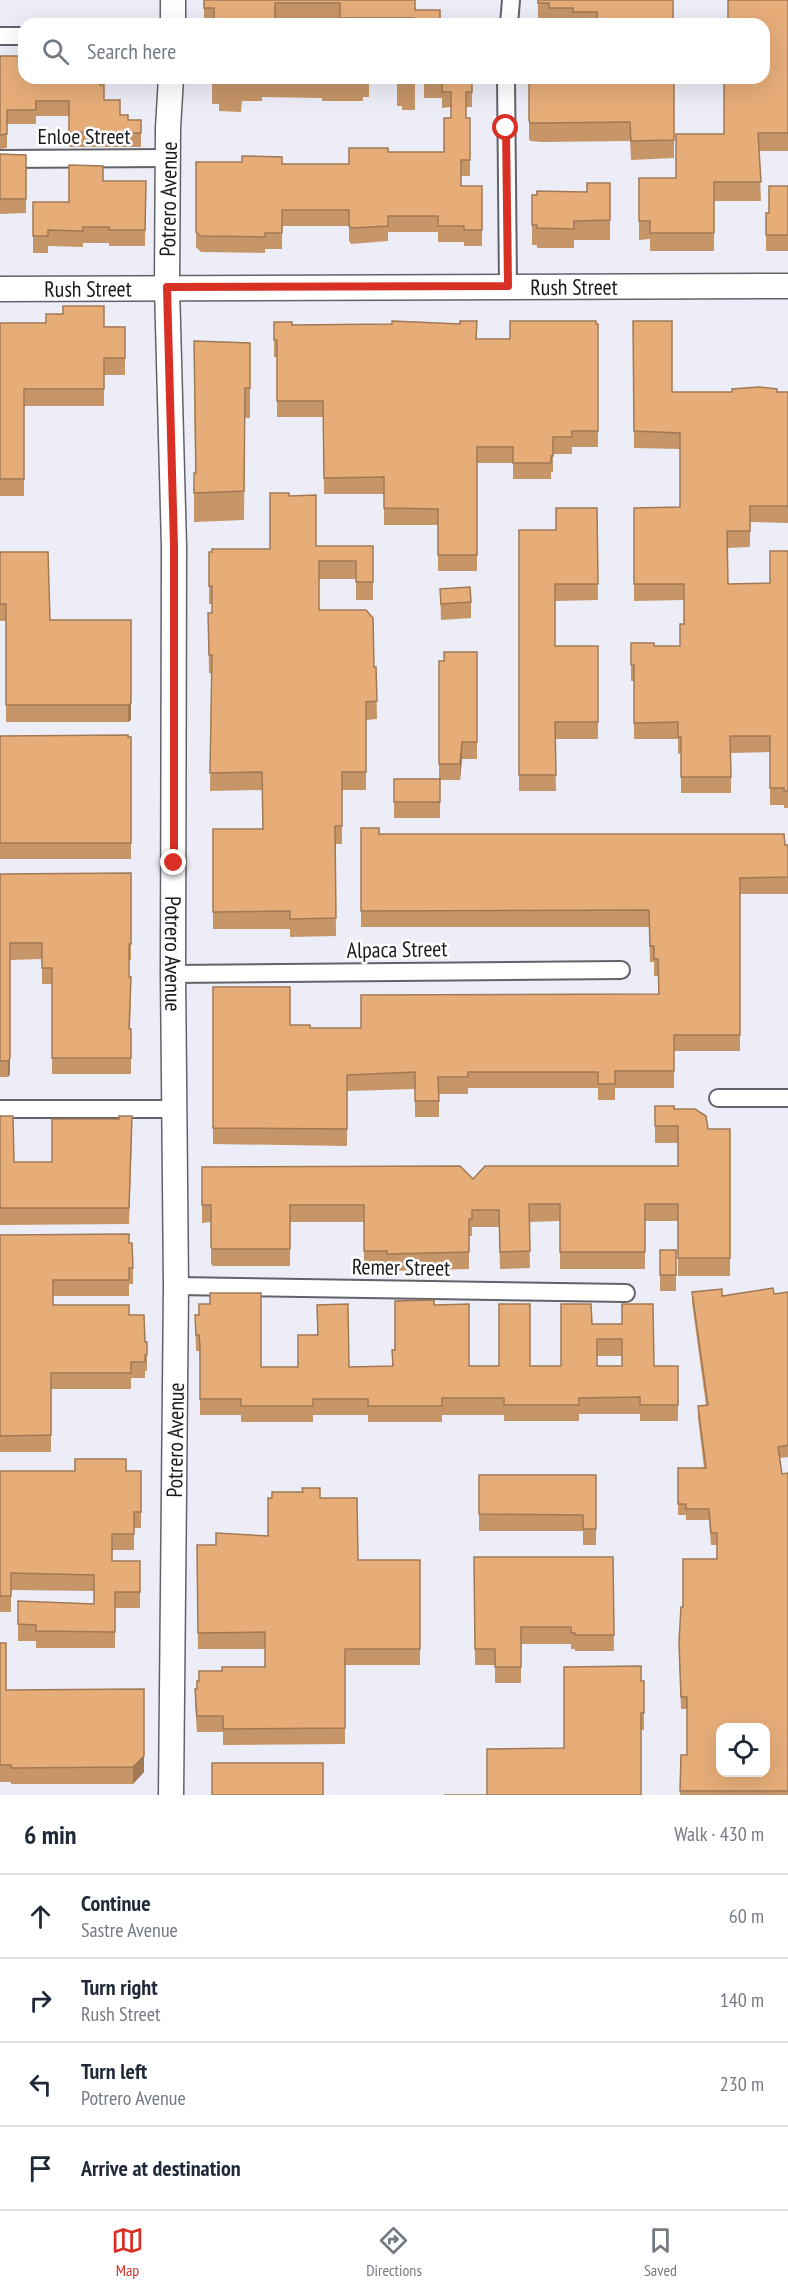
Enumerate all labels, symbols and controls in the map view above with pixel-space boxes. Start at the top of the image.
search box [18,18,770,84]
icon: search [39,35,72,68]
text: Search here [87,37,176,65]
route start [492,114,518,140]
street label: Enloe Street [37,122,131,150]
street label: Potrero Avenue [153,141,183,257]
street label: Rush Street [530,273,618,301]
street label: Rush Street [44,274,132,303]
route end [160,849,186,875]
street label: Potrero Avenue [159,896,187,1012]
street label: Alpaca Street [346,934,448,964]
street label: Remer Street [352,1252,450,1282]
street label: Potrero Avenue [160,1382,190,1498]
map controls [716,1723,770,1777]
button: locate [716,1723,770,1777]
text: 6 min [24,1818,77,1851]
text: Walk · 430 m [674,1821,764,1847]
text: Continue [81,1889,151,1917]
icon: ahead [24,1900,57,1933]
text: 60 m [729,1903,764,1929]
text: Sastre Avenue [81,1917,178,1943]
text: Turn right [81,1973,158,2001]
icon: right [24,1984,57,2017]
text: 140 m [720,1987,764,2013]
text: Rush Street [81,2001,160,2027]
text: Turn left [81,2057,147,2085]
icon: left [24,2068,57,2101]
text: 230 m [720,2071,764,2097]
text: Potrero Avenue [81,2085,186,2111]
icon: arrive [24,2152,57,2185]
text: Arrive at destination [81,2154,241,2182]
tab: Map [111,2224,144,2280]
tab: Directions [366,2224,422,2280]
tab: Saved [644,2224,677,2280]

